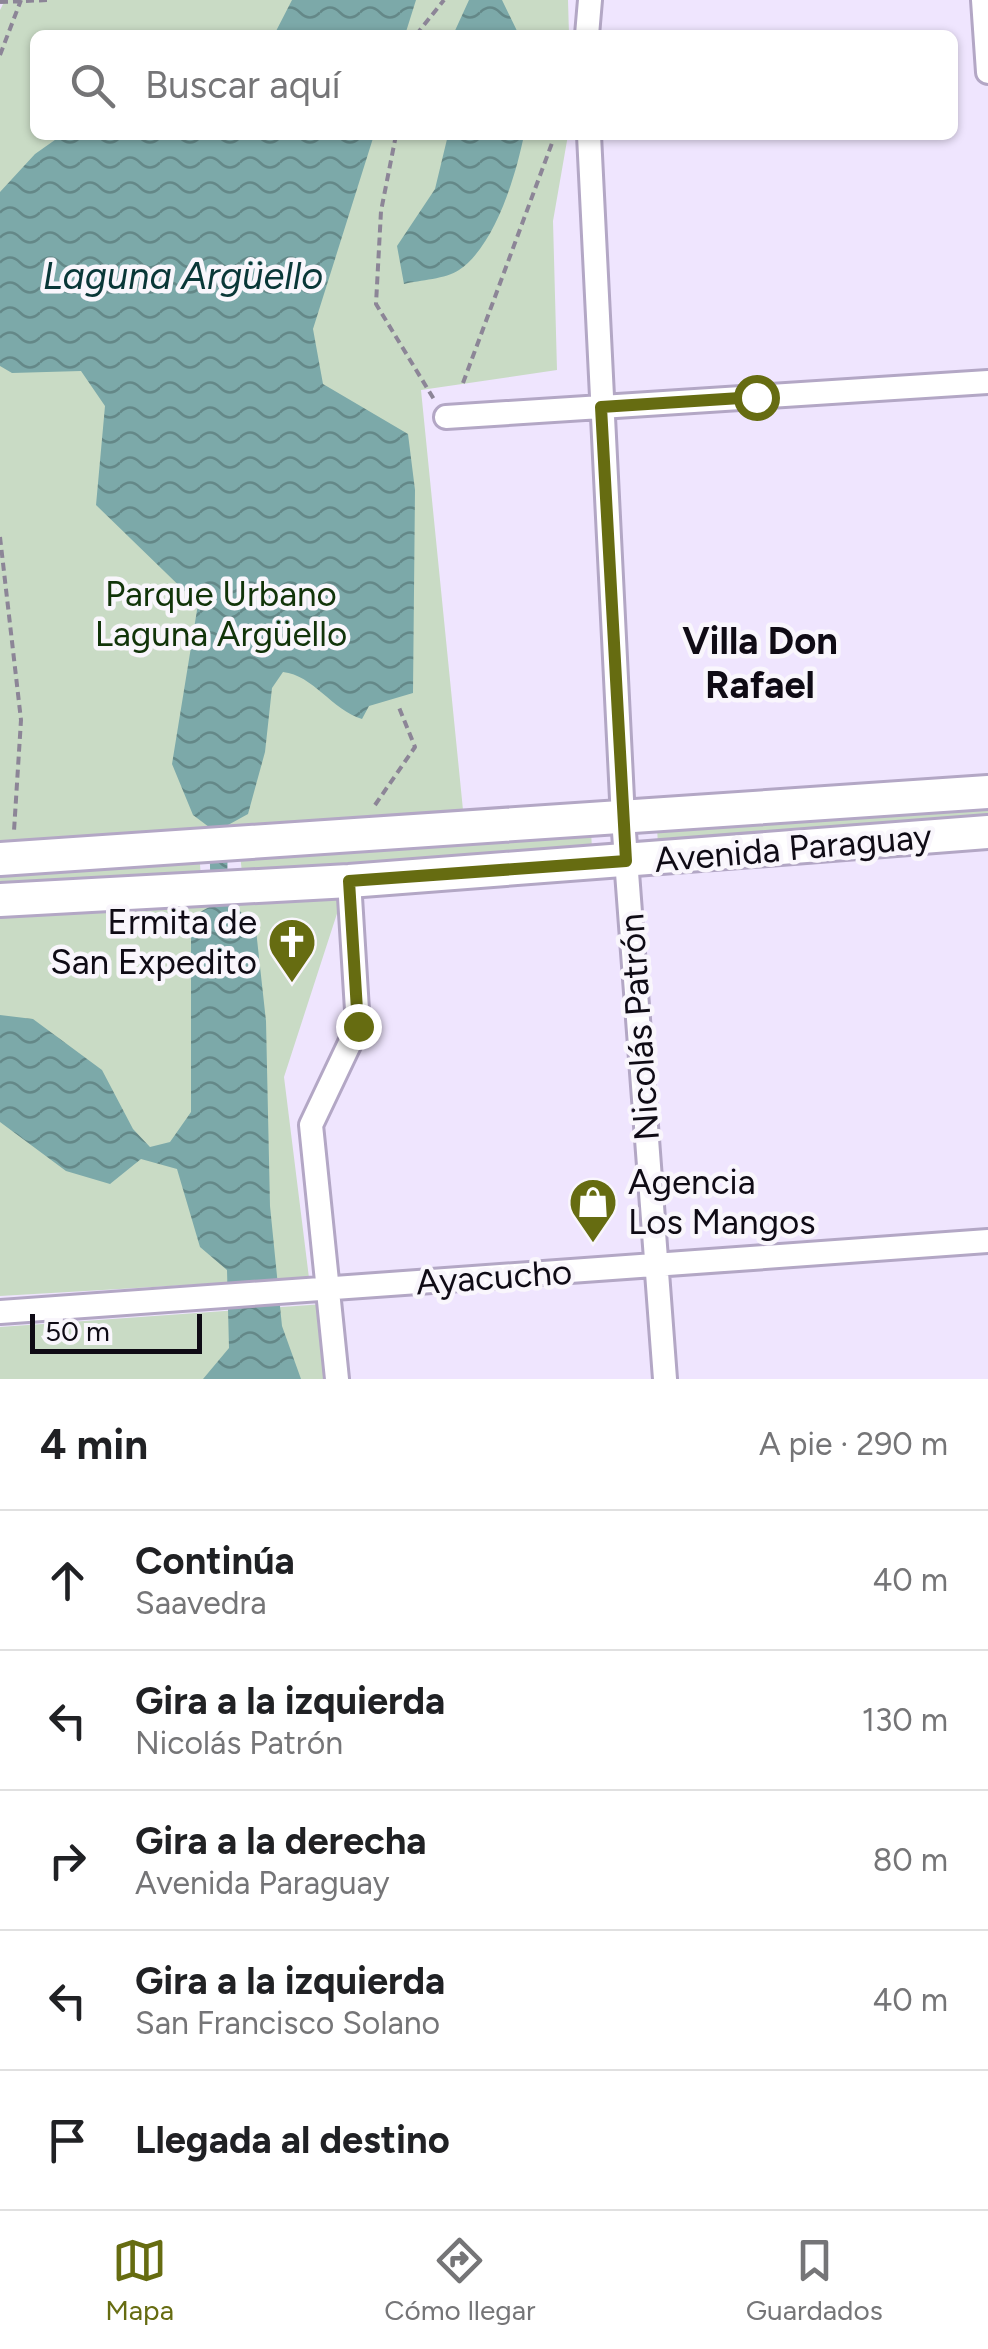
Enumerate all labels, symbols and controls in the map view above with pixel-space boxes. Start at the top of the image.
search box [30,30,958,140]
icon: search [65,58,120,113]
text: Buscar aquí [145,62,341,108]
water label: Laguna Argüello [43,253,323,299]
route start [734,375,780,421]
park label: Parque Urbano Laguna Argüello [95,573,347,655]
district label: Villa Don Rafael [682,618,838,708]
street label: Avenida Paraguay [653,815,934,881]
place label: Ermita de San Expedito [50,901,257,983]
street label: Nicolás Patrón [610,912,668,1142]
church icon: Ermita de San Expedito [266,916,318,984]
route end [336,1004,382,1050]
place label: Agencia Los Mangos [628,1161,816,1243]
shop icon: Agencia Los Mangos [567,1176,619,1244]
street label: Ayacucho [415,1251,573,1303]
scale bar [30,1309,202,1354]
text: 50 m [45,1314,110,1348]
text: 4 min [40,1419,148,1470]
text: A pie · 290 m [759,1425,948,1463]
text: Continúa [135,1538,295,1584]
icon: ahead [40,1553,95,1608]
text: 40 m [872,1561,948,1599]
text: Saavedra [135,1584,267,1622]
text: Gira a la izquierda [135,1678,445,1724]
icon: left [40,1693,95,1748]
text: 130 m [862,1701,948,1739]
text: Nicolás Patrón [135,1724,343,1762]
text: Gira a la derecha [135,1818,427,1864]
icon: right [40,1833,95,1888]
text: 80 m [873,1841,948,1879]
text: Avenida Paraguay [135,1864,390,1902]
text: Gira a la izquierda [135,1958,445,2004]
icon: left [40,1973,95,2028]
text: 40 m [872,1981,948,2019]
text: San Francisco Solano [135,2004,440,2042]
icon: arrive [40,2113,95,2168]
text: Llegada al destino [135,2117,450,2163]
tab: Mapa [105,2233,174,2327]
tab: Cómo llegar [384,2233,535,2327]
tab: Guardados [746,2233,883,2327]

